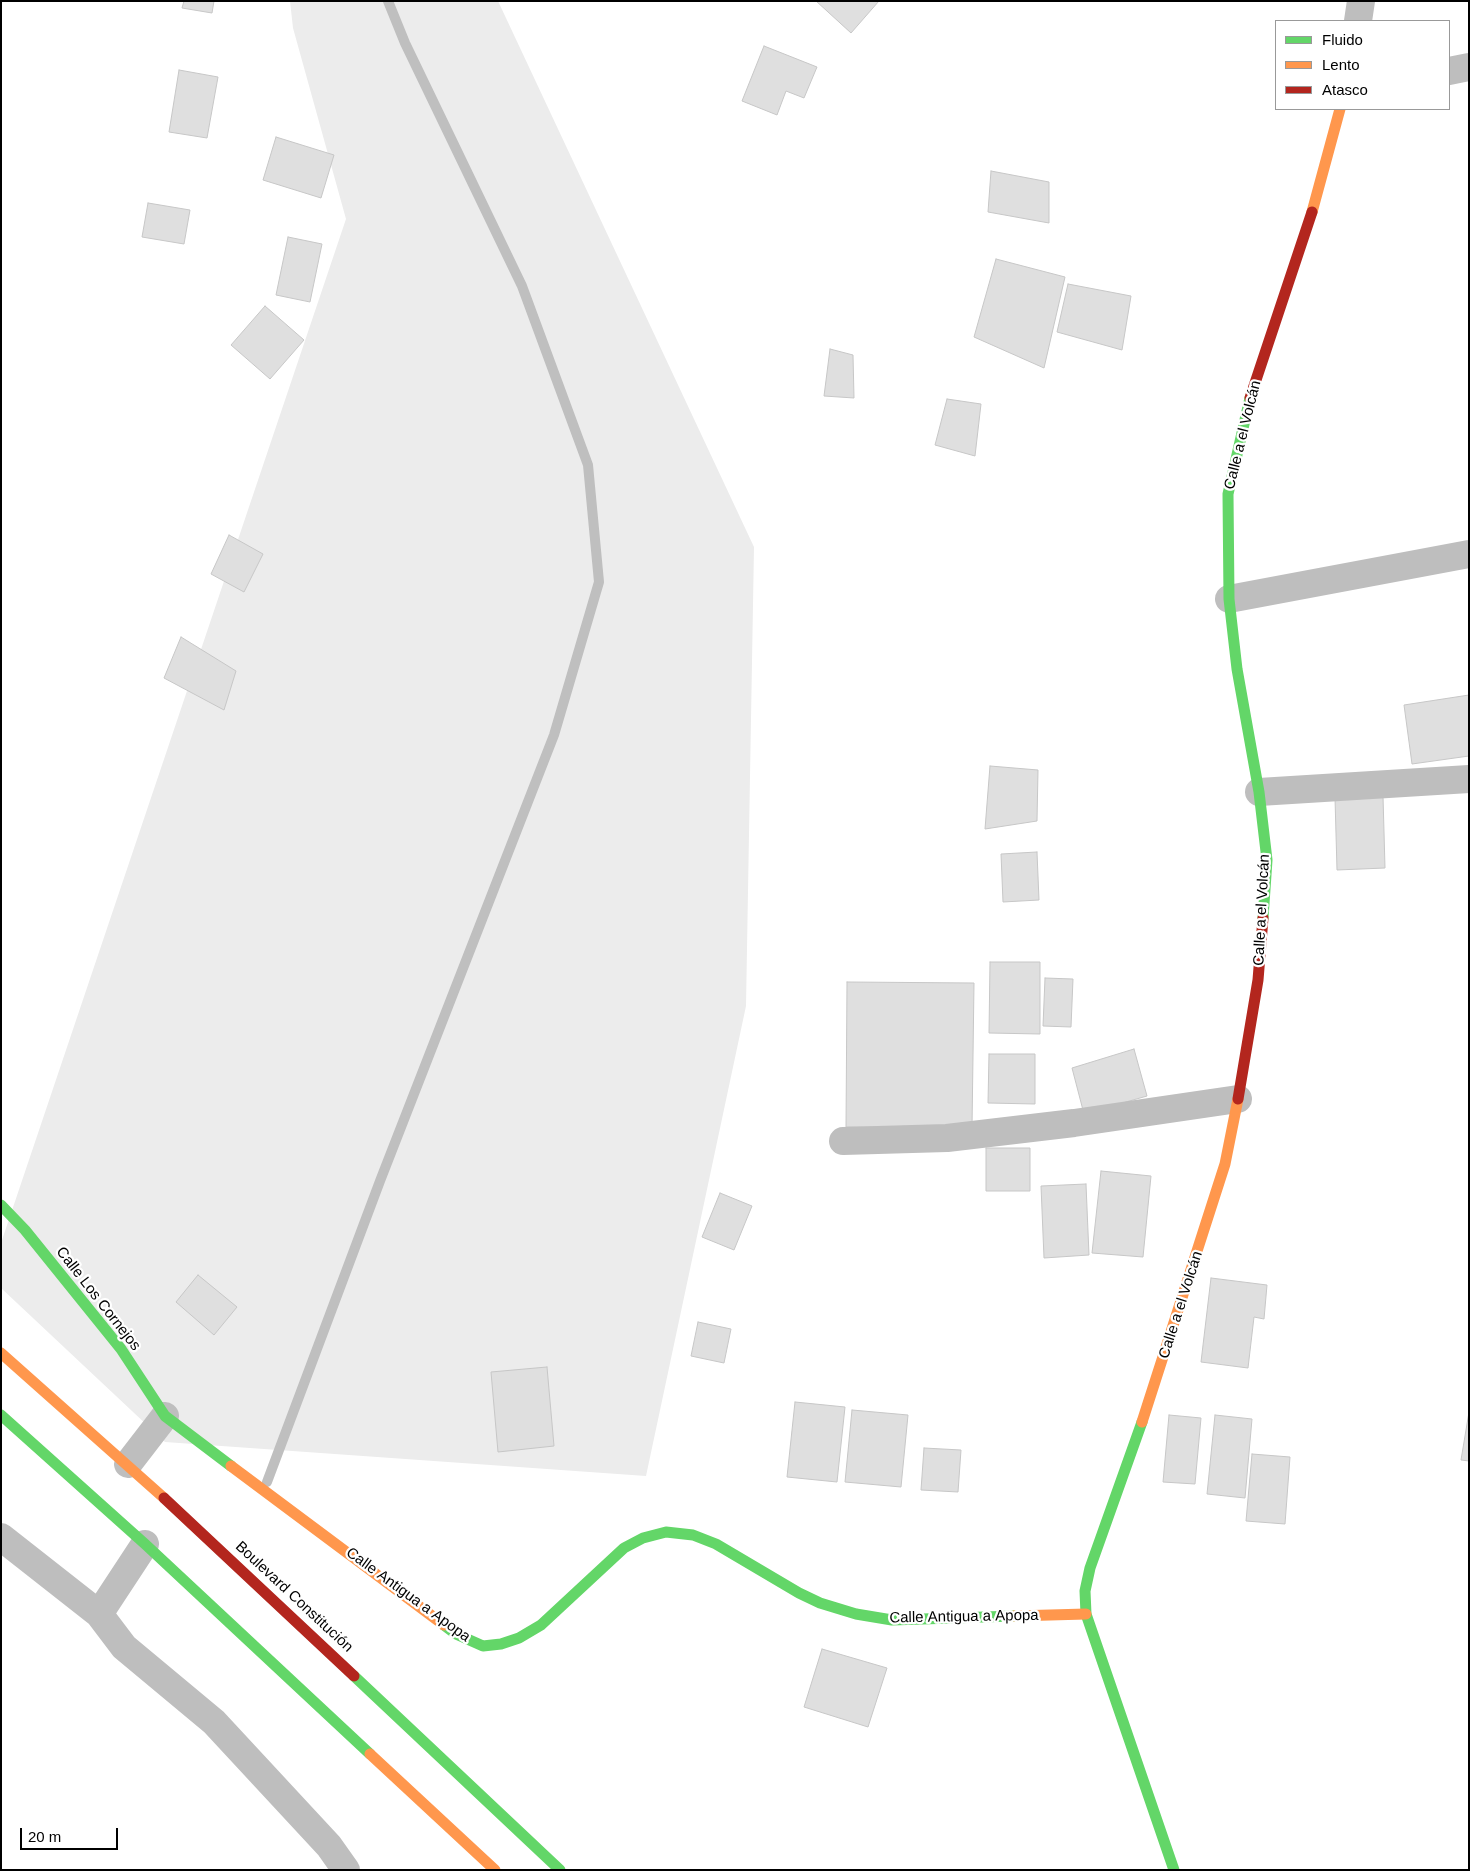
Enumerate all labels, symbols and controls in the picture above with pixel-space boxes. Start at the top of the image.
legend [1275,20,1450,110]
text: Fluido [1322,31,1363,48]
text: Lento [1322,56,1360,73]
text: Atasco [1322,81,1368,98]
street label: Calle a el Volcán [1221,379,1265,491]
street label: Calle a el Volcán [1250,854,1274,966]
street label: Calle Los Cornejos [52,1244,144,1354]
street label: Calle a el Volcán [1155,1249,1207,1361]
street label: Boulevard Constitución [231,1538,357,1656]
street label: Calle Antigua a Apopa [342,1544,474,1646]
street label: Calle Antigua a Apopa [889,1607,1039,1627]
scale bar [22,1818,120,1850]
text: 20 m [28,1828,61,1845]

